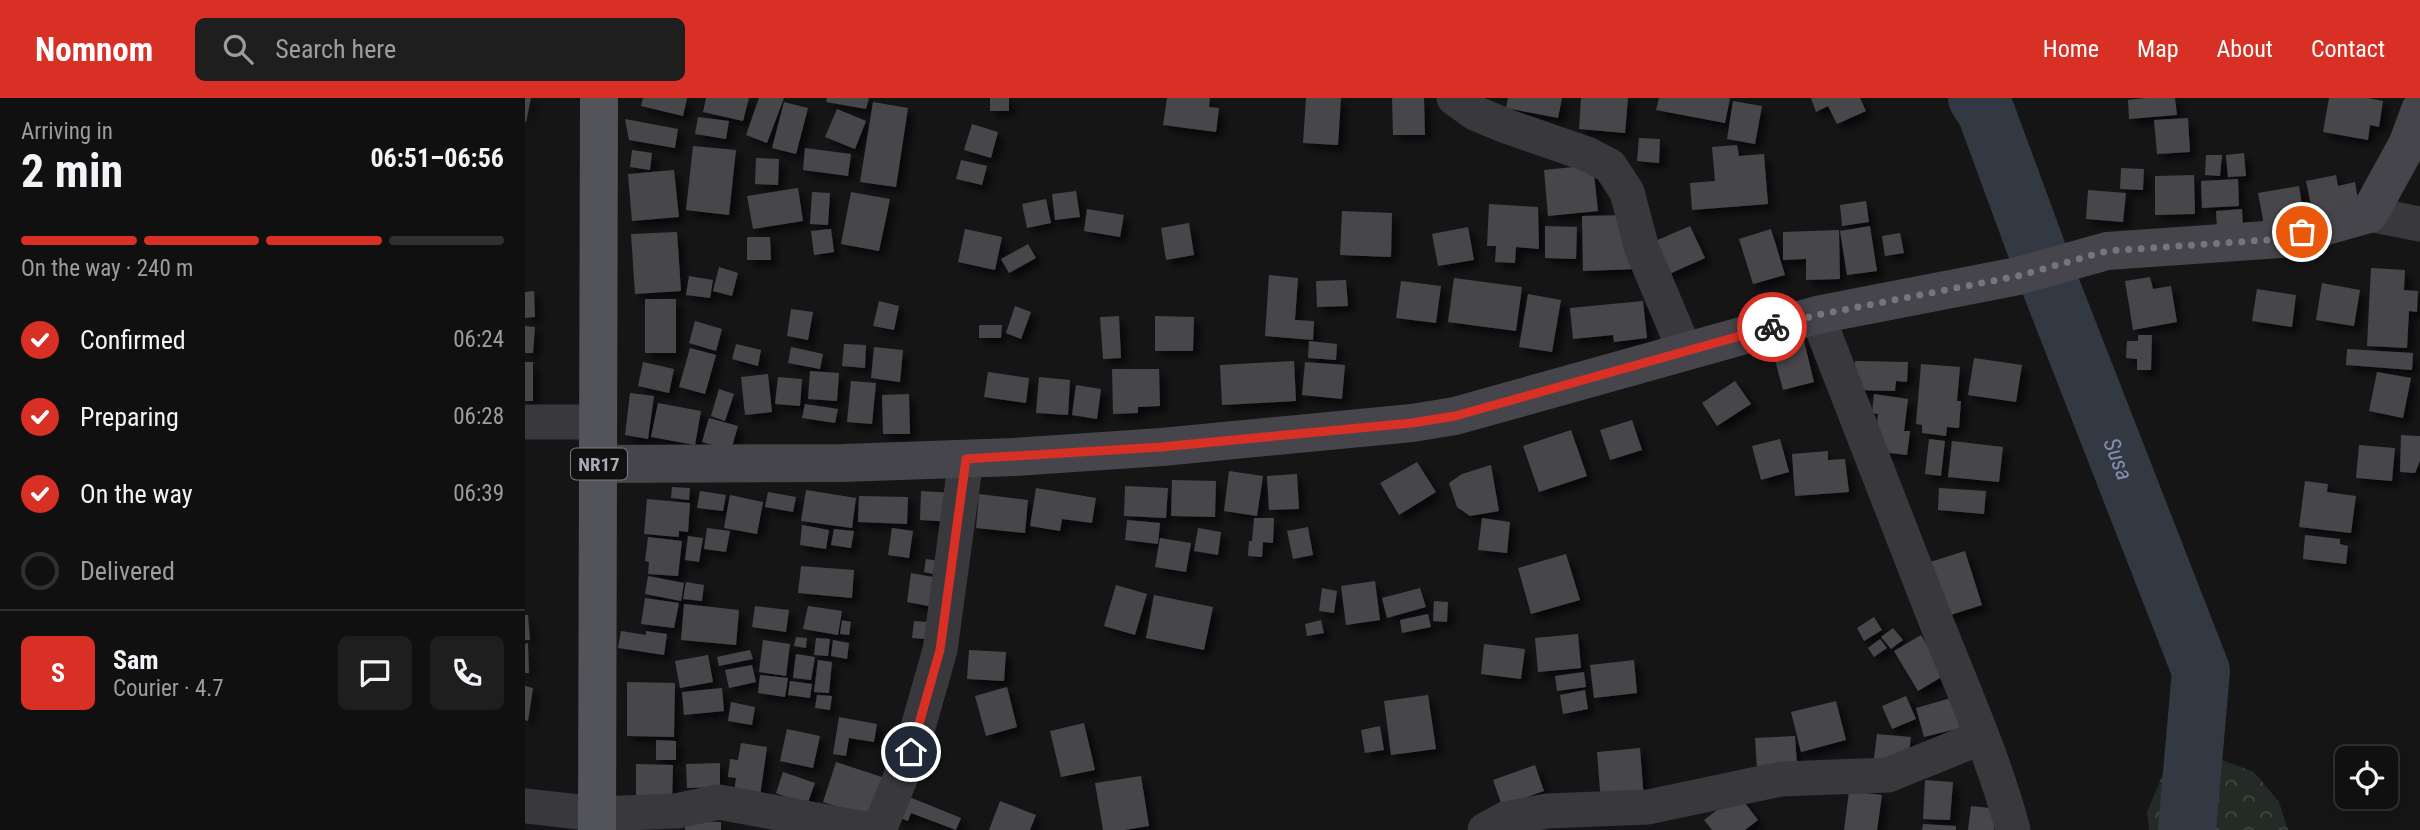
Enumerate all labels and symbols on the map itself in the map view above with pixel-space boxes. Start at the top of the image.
pin [2272,202,2332,262]
courier [1737,292,1807,362]
water label: Susa [2097,434,2138,484]
road number: NR17 [571,448,627,480]
pin [881,722,941,782]

